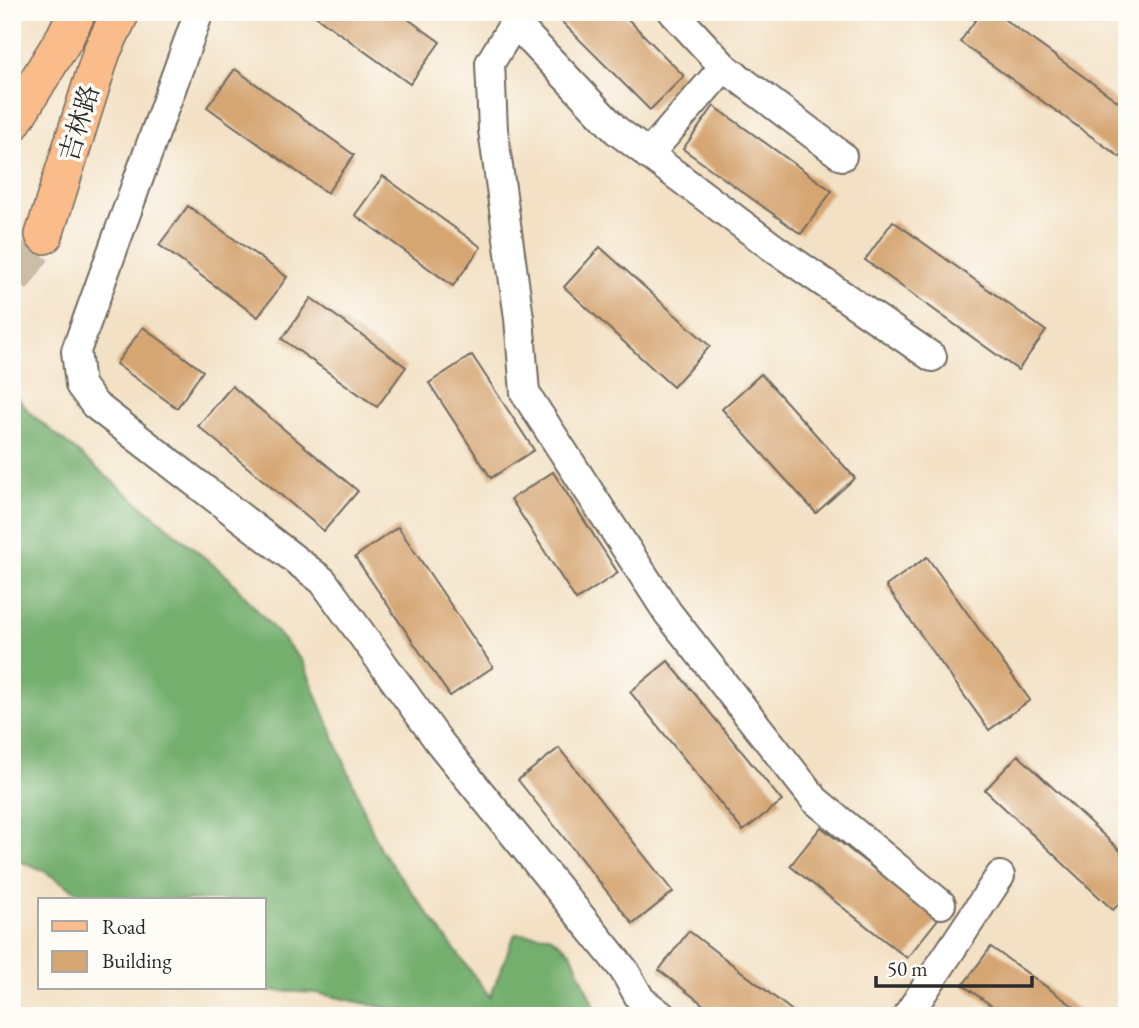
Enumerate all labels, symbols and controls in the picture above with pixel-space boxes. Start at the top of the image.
street label: 吉林路 [51,81,107,165]
legend [38,898,266,990]
text: Road [102,913,146,940]
scale bar [876,944,1032,988]
text: Building [102,947,172,974]
text: 50 m [887,955,928,982]

